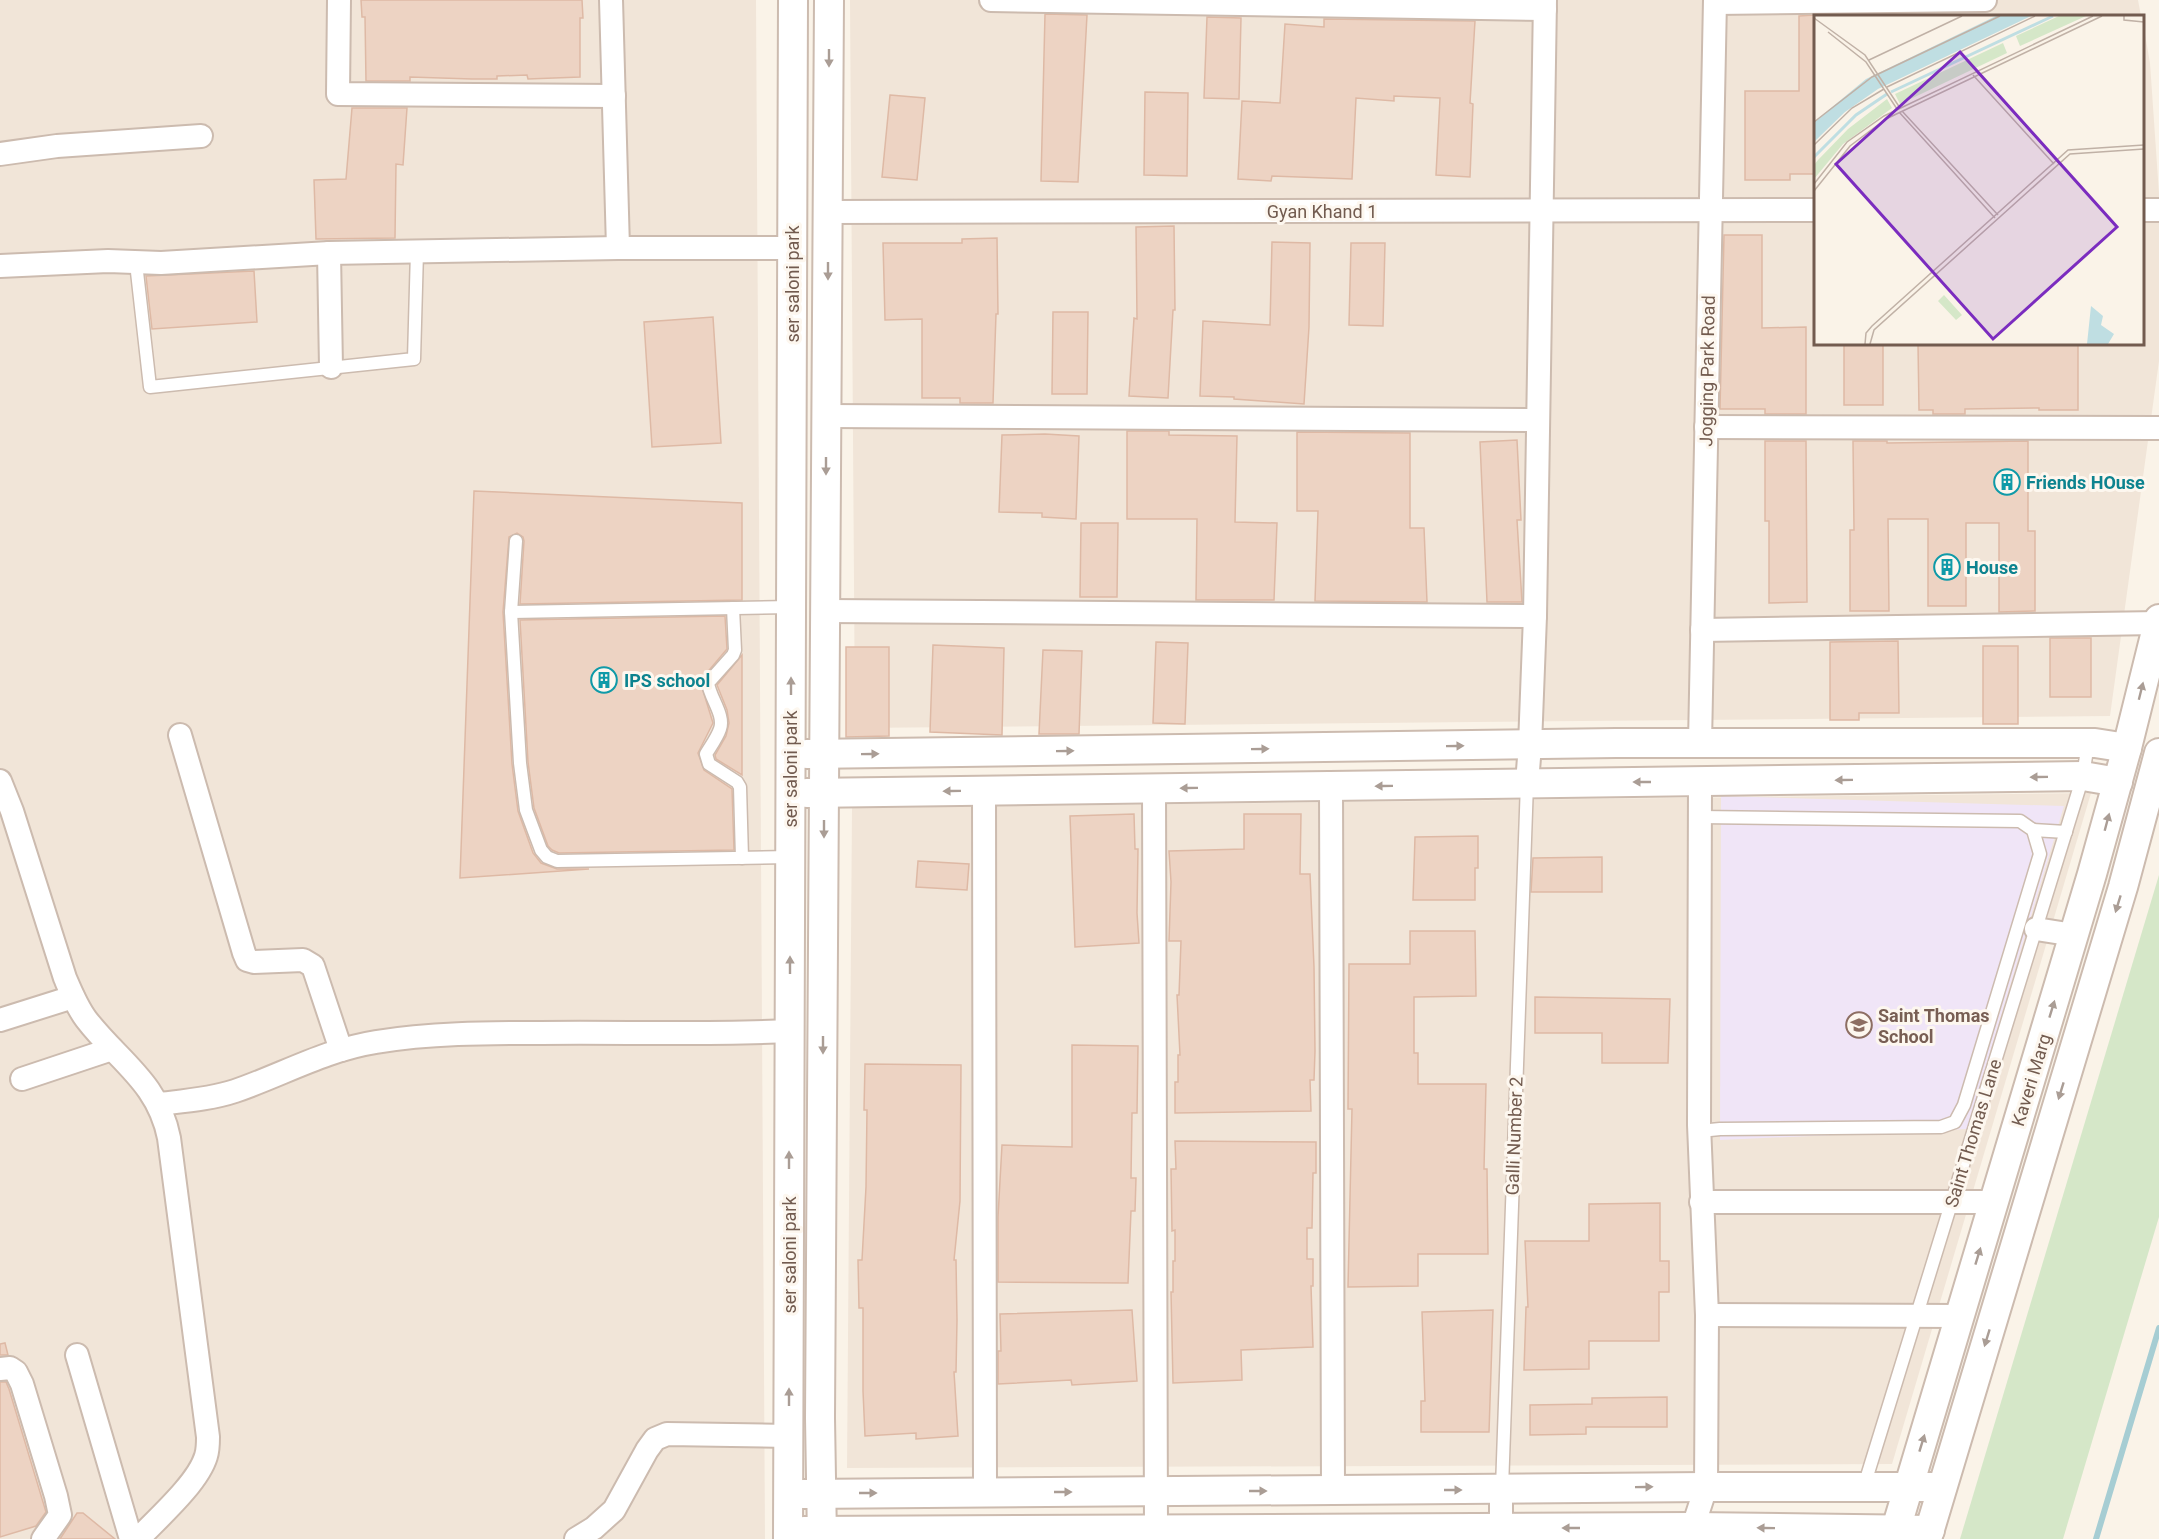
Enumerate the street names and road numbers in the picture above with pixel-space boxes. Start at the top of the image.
street label: Gyan Khand 1 [1267,201,1377,222]
street label: ser saloni park [782,225,803,343]
street label: Jogging Park Road [1695,295,1719,447]
street label: ser saloni park [780,710,801,828]
street label: Kaveri Marg [2007,1031,2055,1129]
street label: Saint Thomas Lane [1940,1056,2006,1210]
street label: Galli Number 2 [1501,1076,1527,1196]
street label: ser saloni park [779,1196,800,1314]

